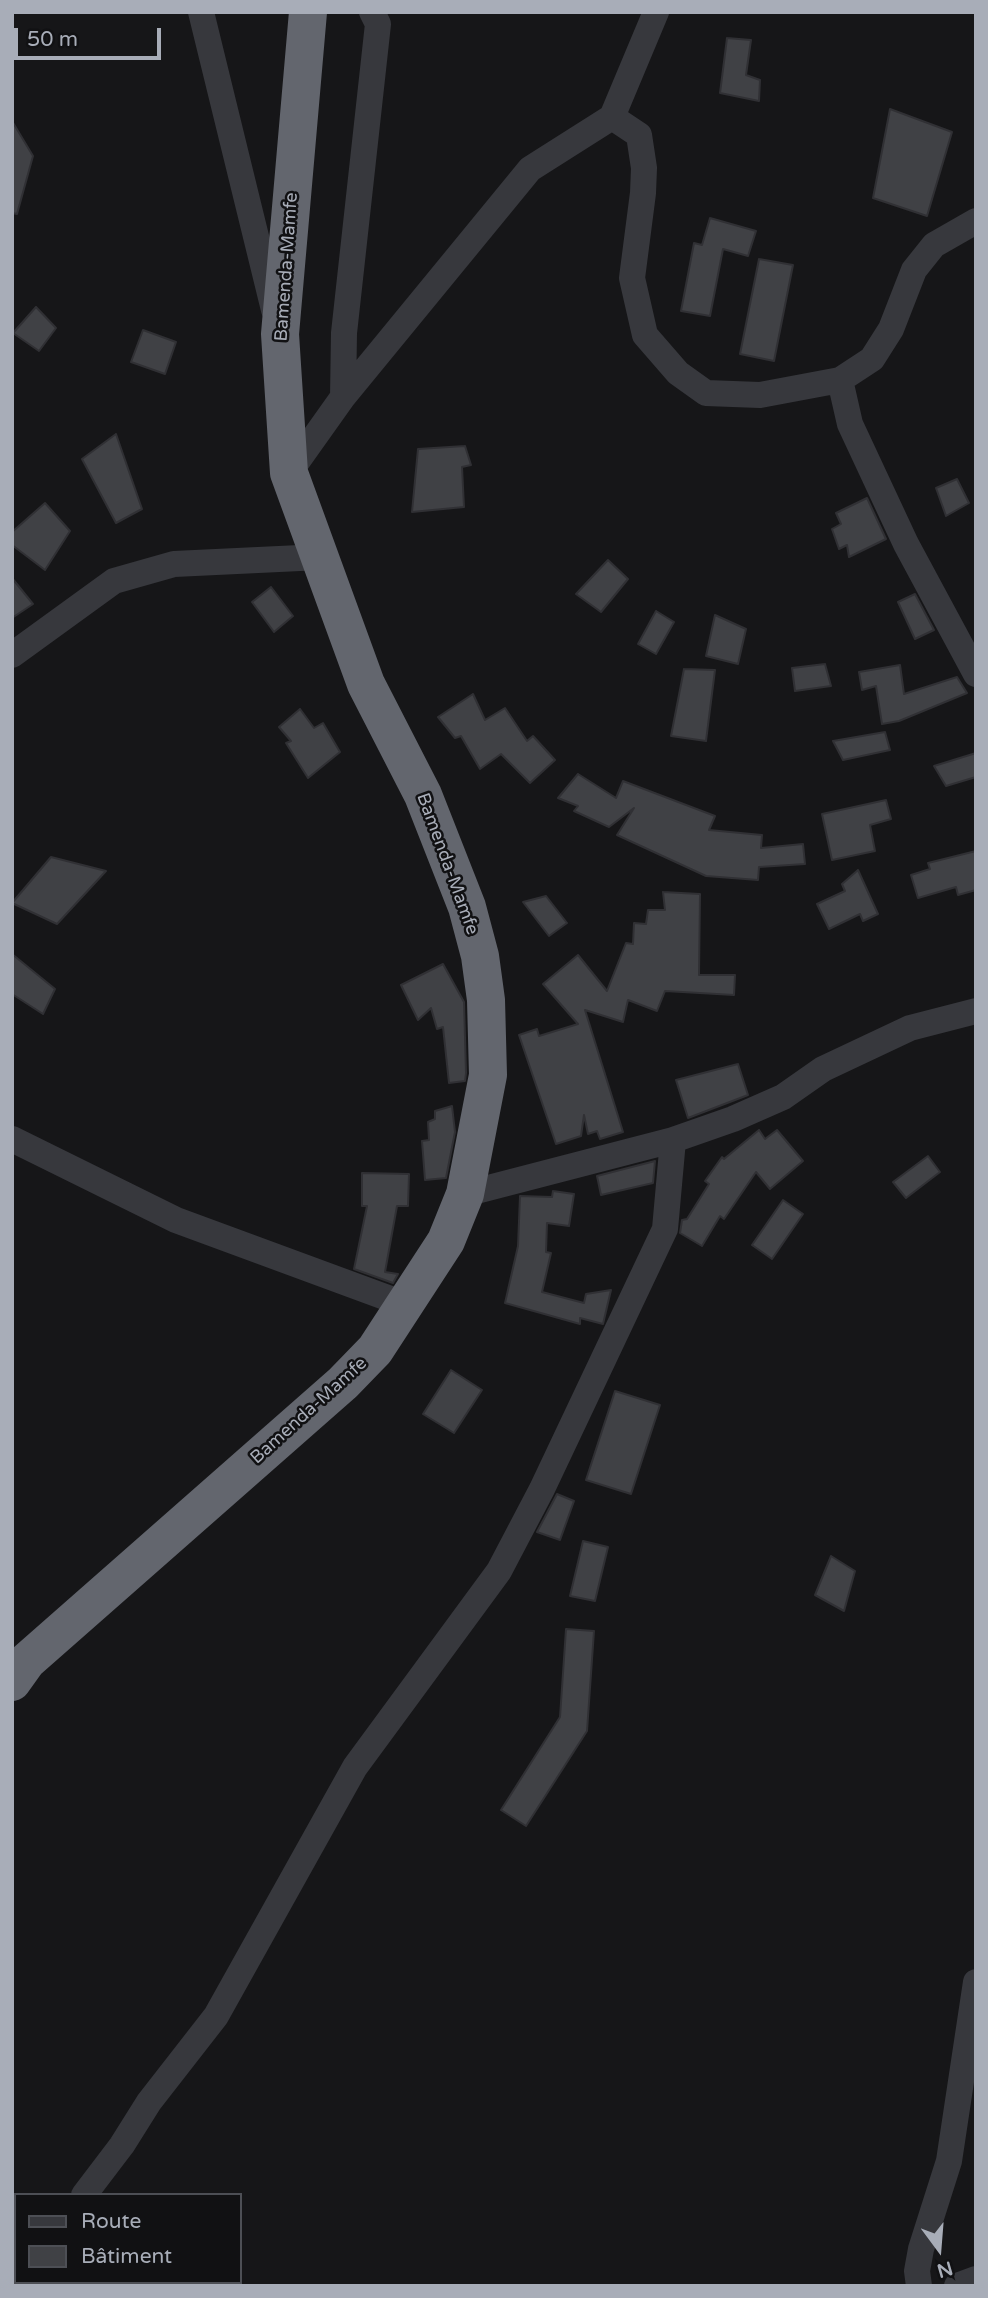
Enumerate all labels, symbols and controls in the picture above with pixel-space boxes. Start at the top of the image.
scale bar [18,14,164,58]
text: 50 m [27,27,78,52]
street label: Bamenda-Mamfe [271,192,303,342]
street label: Bamenda-Mamfe [411,790,483,938]
street label: Bamenda-Mamfe [246,1353,372,1469]
legend [14,2193,242,2284]
text: Route [81,2209,141,2234]
north arrow [904,2214,974,2284]
text: Bâtiment [81,2244,172,2269]
text: N [934,2257,955,2282]

